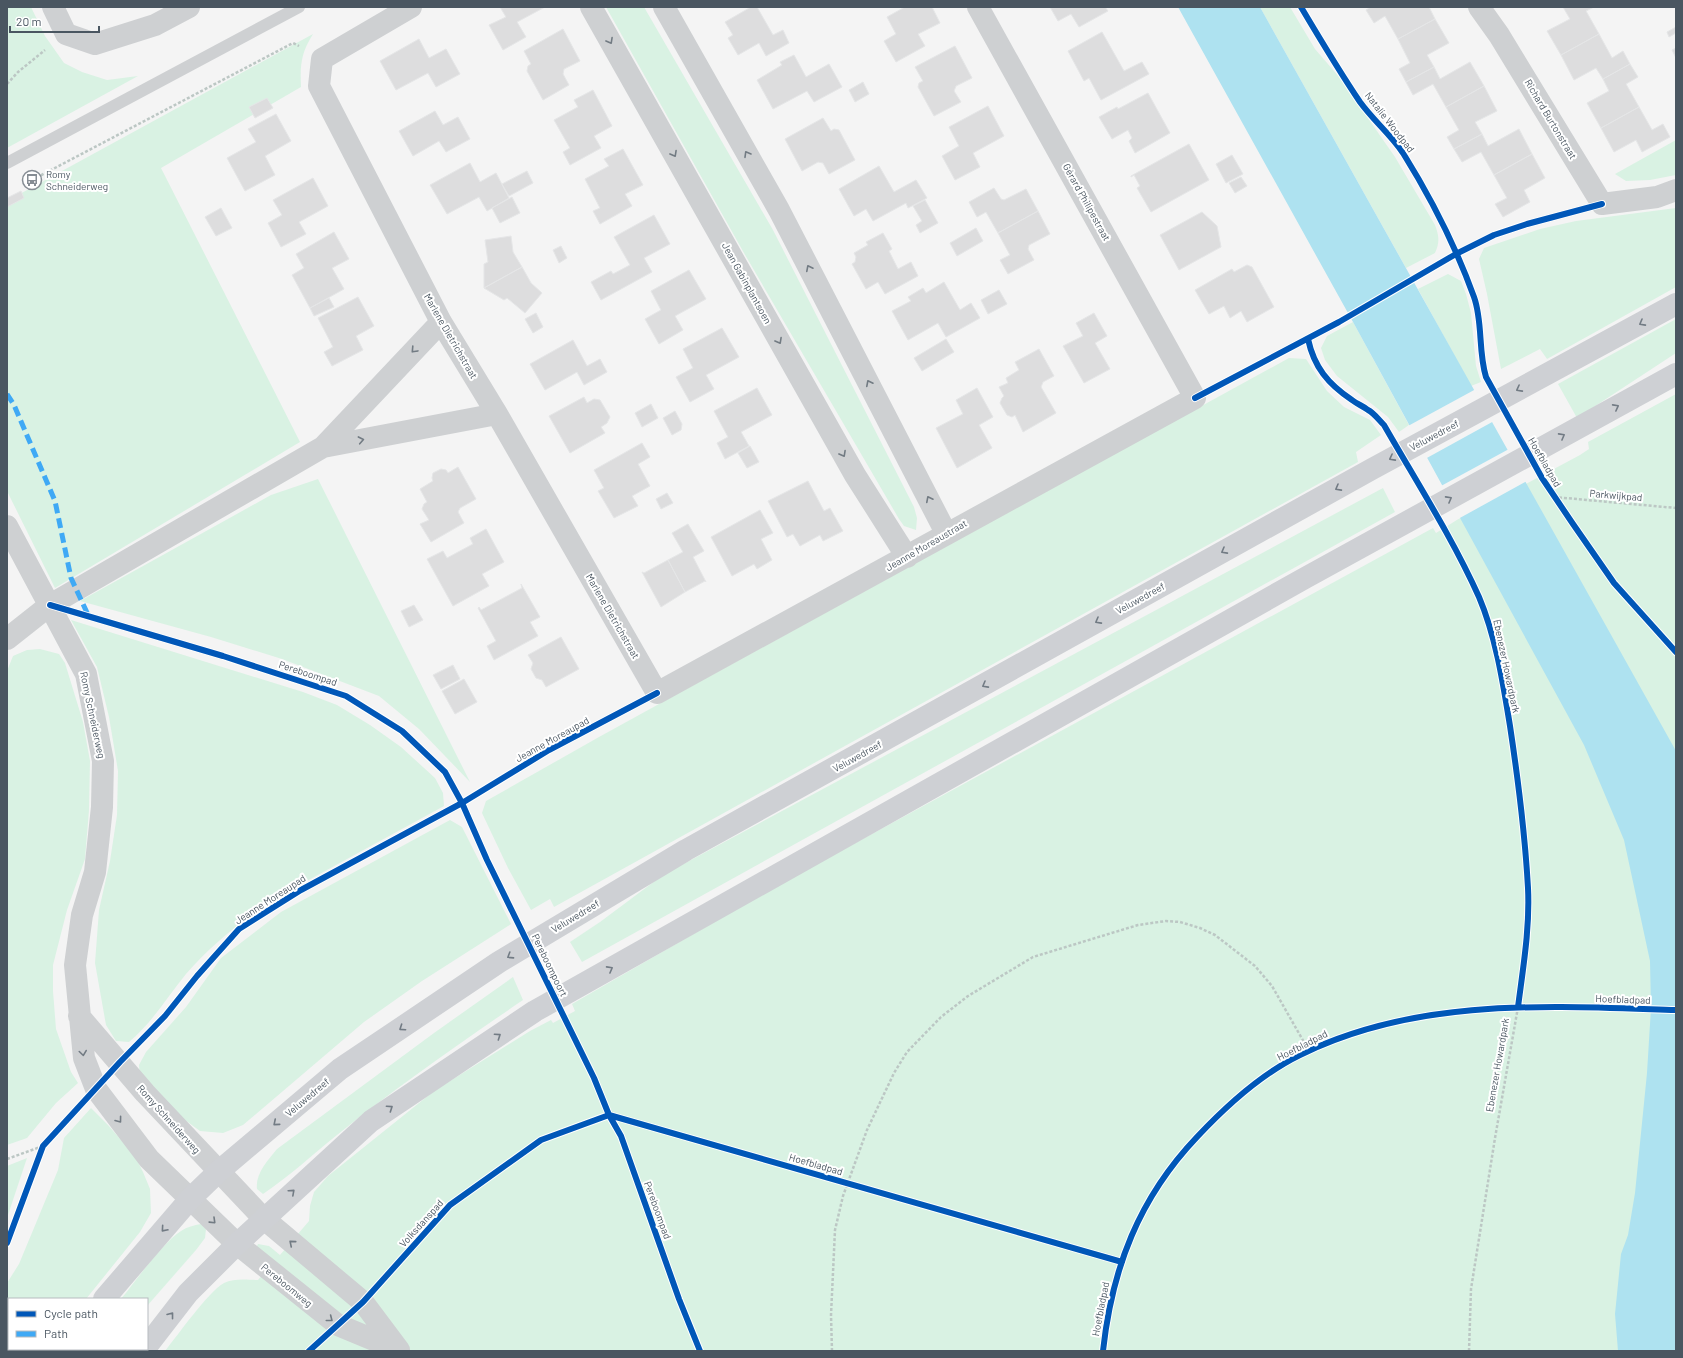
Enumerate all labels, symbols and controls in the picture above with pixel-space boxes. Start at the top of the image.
scale bar [10,8,99,34]
text: 20 m [16,14,42,28]
one-way arrow [606,37,613,44]
street label: Richard Burtonstraat [1522,77,1580,161]
street label: Natalie Woodpad [1363,89,1417,155]
one-way arrow [670,150,677,157]
one-way arrow [744,150,751,158]
street label: Gérard Philipestraat [1061,161,1113,243]
place label: Romy Schneiderweg [46,168,108,192]
bus stop icon: Romy Schneiderweg [21,169,43,191]
street label: Jean Gabinplantsoen [720,240,774,326]
one-way arrow [806,265,814,272]
street label: Marlene Dietrichstraat [422,291,480,381]
one-way arrow [1639,318,1646,325]
one-way arrow [775,337,782,344]
one-way arrow [411,345,419,353]
one-way arrow [866,380,873,387]
one-way arrow [1516,385,1523,392]
one-way arrow [1612,404,1619,411]
street label: Veluwedreef [1407,417,1461,453]
one-way arrow [1558,433,1565,441]
street label: Hoefbladpad [1526,435,1564,489]
one-way arrow [358,436,364,445]
one-way arrow [838,450,845,457]
one-way arrow [1389,453,1397,461]
one-way arrow [1335,483,1342,491]
street label: Parkwijkpad [1589,487,1643,503]
one-way arrow [926,495,933,503]
one-way arrow [1445,497,1452,504]
street label: Jeanne Moreaustraat [883,517,969,573]
one-way arrow [1221,547,1228,554]
street label: Marlene Dietrichstraat [584,571,642,661]
street label: Veluwedreef [1113,579,1167,616]
one-way arrow [1095,617,1103,624]
street label: Ebenezer Howardpark [1491,618,1523,714]
street label: Pereboompad [277,658,339,688]
street label: Romy Schneiderweg [78,671,108,759]
one-way arrow [982,680,989,687]
street label: Jeanne Moreaupad [513,714,591,764]
street label: Veluwedreef [830,737,884,774]
street label: Jeanne Moreaupad [232,872,308,926]
street label: Veluwedreef [549,897,602,935]
street label: Pereboompoort [530,932,571,999]
one-way arrow [507,951,514,958]
one-way arrow [606,966,613,973]
street label: Hoefbladpad [1595,992,1651,1006]
street label: Ebenezer Howardpark [1483,1017,1511,1113]
one-way arrow [399,1023,406,1030]
street label: Hoefbladpad [1275,1027,1329,1063]
one-way arrow [494,1033,501,1041]
one-way arrow [78,1050,87,1056]
street label: Veluwedreef [282,1075,332,1119]
street label: Romy Schneiderweg [135,1082,203,1156]
one-way arrow [386,1105,393,1113]
one-way arrow [115,1115,122,1122]
one-way arrow [273,1119,281,1126]
street label: Hoefbladpad [788,1151,844,1177]
street label: Pereboompad [642,1179,674,1241]
one-way arrow [287,1190,294,1197]
street label: Volksdanspad [397,1197,445,1249]
one-way arrow [208,1217,216,1224]
one-way arrow [162,1224,169,1231]
one-way arrow [290,1241,297,1248]
street label: Pereboomweg [259,1261,315,1309]
street label: Hoefbladpad [1089,1281,1111,1337]
legend [8,1298,148,1350]
text: Cycle path [44,1306,98,1320]
one-way arrow [166,1313,173,1320]
one-way arrow [326,1314,333,1321]
text: Path [44,1326,68,1340]

